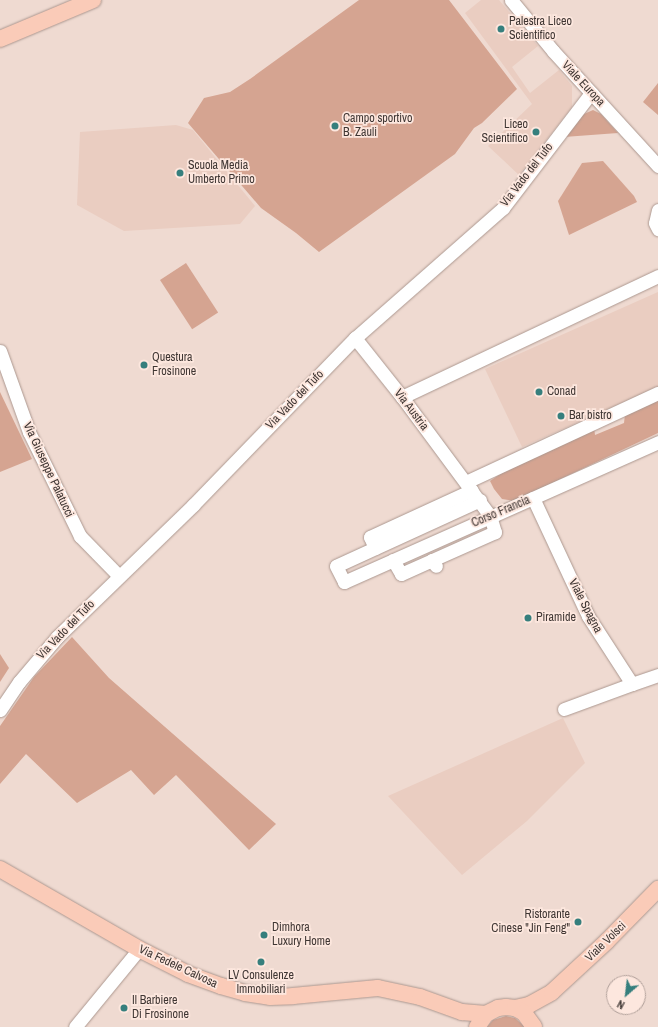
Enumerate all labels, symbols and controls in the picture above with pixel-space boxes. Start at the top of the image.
place label: Palestra Liceo Scientifico [509,15,572,43]
marker: Palestra Liceo Scientifico [496,24,506,34]
street label: Viale Europa [558,58,608,110]
place label: Campo sportivo B. Zauli [343,112,412,140]
place label: Liceo Scientifico [482,118,528,146]
marker: Campo sportivo B. Zauli [330,121,340,131]
marker: Liceo Scientifico [531,127,541,137]
street label: Via Vado del Tufo [498,140,556,210]
place label: Scuola Media Umberto Primo [188,159,255,187]
marker: Scuola Media Umberto Primo [175,168,185,178]
place label: Questura Frosinone [152,351,196,379]
marker: Questura Frosinone [139,360,149,370]
street label: Via Vado del Tufo [263,367,327,433]
place label: Conad [547,385,576,399]
street label: Via Austria [391,386,431,434]
marker: Conad [534,387,544,397]
place label: Bar bistro [569,409,612,423]
marker: Bar bistro [556,411,566,421]
street label: Via Giuseppe Palatucci [20,420,76,520]
street label: Corso Francia [469,493,533,531]
street label: Viale Spagna [565,576,605,636]
street label: Via Vado del Tufo [34,597,98,663]
place label: Piramide [536,611,576,625]
marker: Piramide [523,613,533,623]
place label: Ristorante Cinese "Jin Feng" [491,908,570,936]
marker: Ristorante Cinese "Jin Feng" [573,917,583,927]
street label: Viale Volsci [583,919,629,965]
place label: Dimhora Luxury Home [272,921,331,949]
marker: Dimhora Luxury Home [259,930,269,940]
street label: Via Fedele Calvosa [136,942,220,992]
marker: LV Consulenze Immobiliari [256,957,266,967]
place label: LV Consulenze Immobiliari [228,969,294,997]
north arrow [606,975,646,1015]
place label: Il Barbiere Di Frosinone [132,994,189,1022]
text: N [615,997,627,1012]
marker: Il Barbiere Di Frosinone [119,1003,129,1013]

